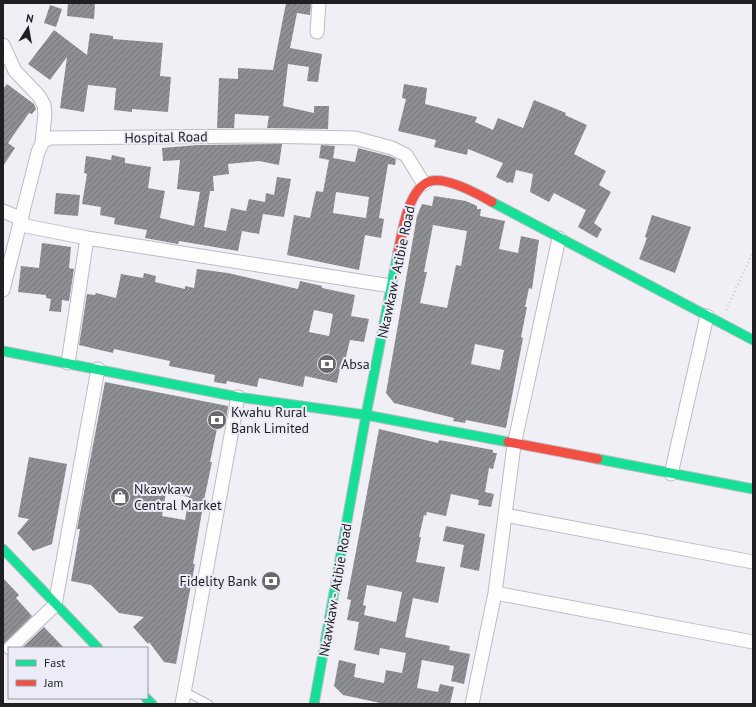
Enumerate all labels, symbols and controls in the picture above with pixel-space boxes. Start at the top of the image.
north arrow [8,8,48,48]
text: N [25,11,35,26]
street label: Hospital Road [124,127,208,147]
street label: Nkawkaw - Atibie Road [373,204,419,340]
bank icon: Absa [316,353,338,375]
place label: Absa [341,355,370,373]
place label: Kwahu Rural Bank Limited [231,403,309,437]
bank icon: Kwahu Rural Bank Limited [206,409,228,431]
place label: Nkawkaw Central Market [134,480,222,514]
shop icon: Nkawkaw Central Market [109,486,131,508]
street label: Nkawkaw - Atibie Road [314,522,356,658]
bank icon: Fidelity Bank [260,570,282,592]
place label: Fidelity Bank [180,572,257,590]
legend [8,647,148,699]
text: Fast [44,655,65,670]
text: Jam [43,675,63,690]

